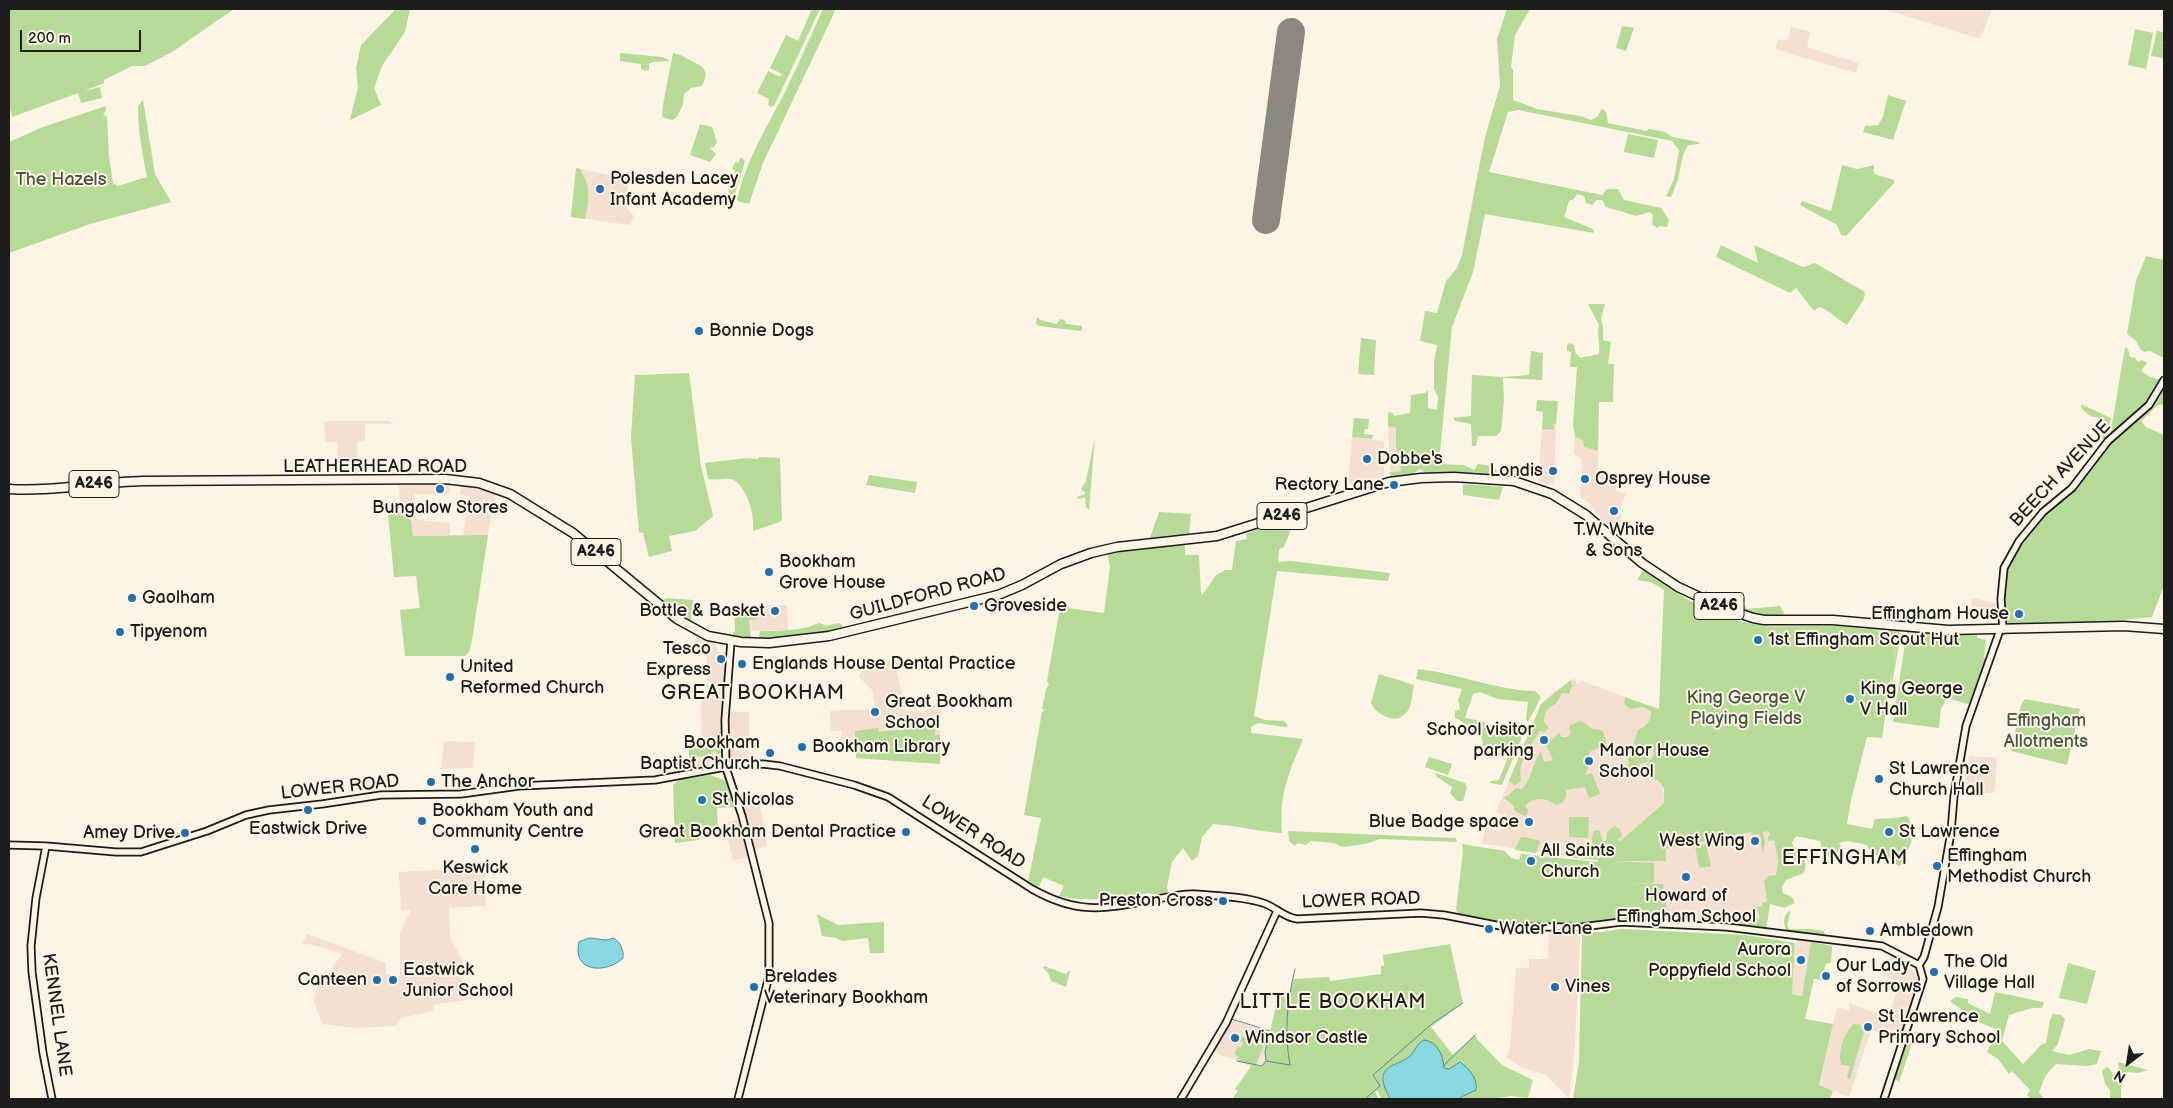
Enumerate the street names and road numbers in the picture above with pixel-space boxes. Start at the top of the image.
street label: BEECH AVENUE [2006,416,2116,532]
street label: LEATHERHEAD ROAD [283,456,467,478]
road number: A246 [69,470,119,498]
road number: A246 [1257,502,1307,530]
road number: A246 [571,538,621,566]
street label: GUILDFORD ROAD [847,564,1009,626]
road number: A246 [1694,592,1744,620]
street label: LOWER ROAD [280,771,400,805]
street label: LOWER ROAD [917,792,1029,874]
street label: LOWER ROAD [1301,888,1421,914]
street label: KENNEL LANE [37,952,75,1078]

